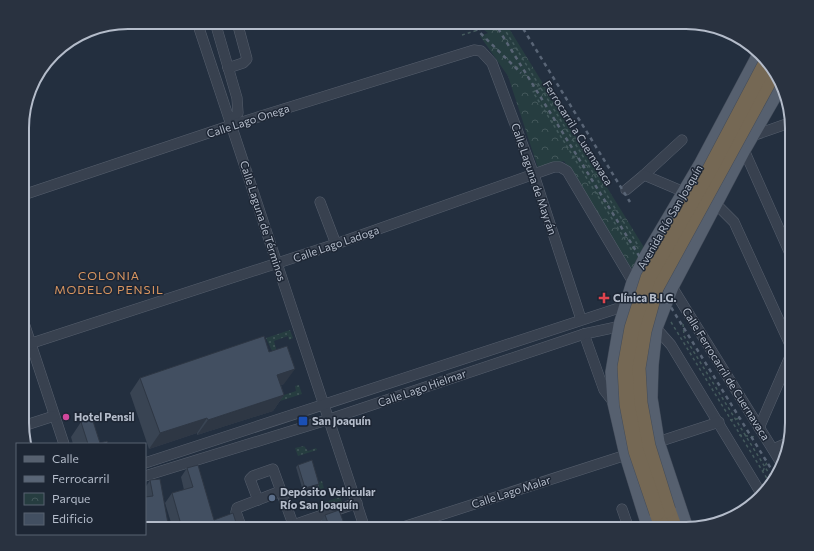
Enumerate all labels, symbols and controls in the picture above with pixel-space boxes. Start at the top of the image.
street label: Ferrocarril a Cuernavaca [541,78,616,187]
street label: Calle Lago Onega [205,101,291,140]
street label: Calle Laguna de Mayrán [509,121,560,236]
street label: Calle Laguna de Términos [238,159,289,283]
street label: Avenida Río San Joaquín [634,162,706,272]
street label: Calle Lago Ladoga [291,223,380,264]
district label: COLONIA MODELO PENSIL [54,268,164,296]
place label: Clínica B.I.G. [613,291,677,304]
marker: Clínica B.I.G. [598,292,610,304]
street label: Calle Ferrocarril de Cuernavaca [680,305,773,443]
street label: Calle Lago Hielmar [376,366,468,409]
place label: Hotel Pensil [74,410,135,423]
marker: Hotel Pensil [61,412,71,422]
place label: San Joaquín [312,414,371,428]
marker: San Joaquín [297,415,309,427]
legend [16,443,146,535]
text: Calle [52,451,79,465]
text: Ferrocarril [52,471,109,485]
street label: Calle Lago Malar [470,472,553,510]
place label: Depósito Vehicular Río San Joaquín [280,485,376,512]
text: Parque [52,491,90,505]
marker: Depósito Vehicular Río San Joaquín [267,493,277,503]
text: Edificio [52,511,93,525]

